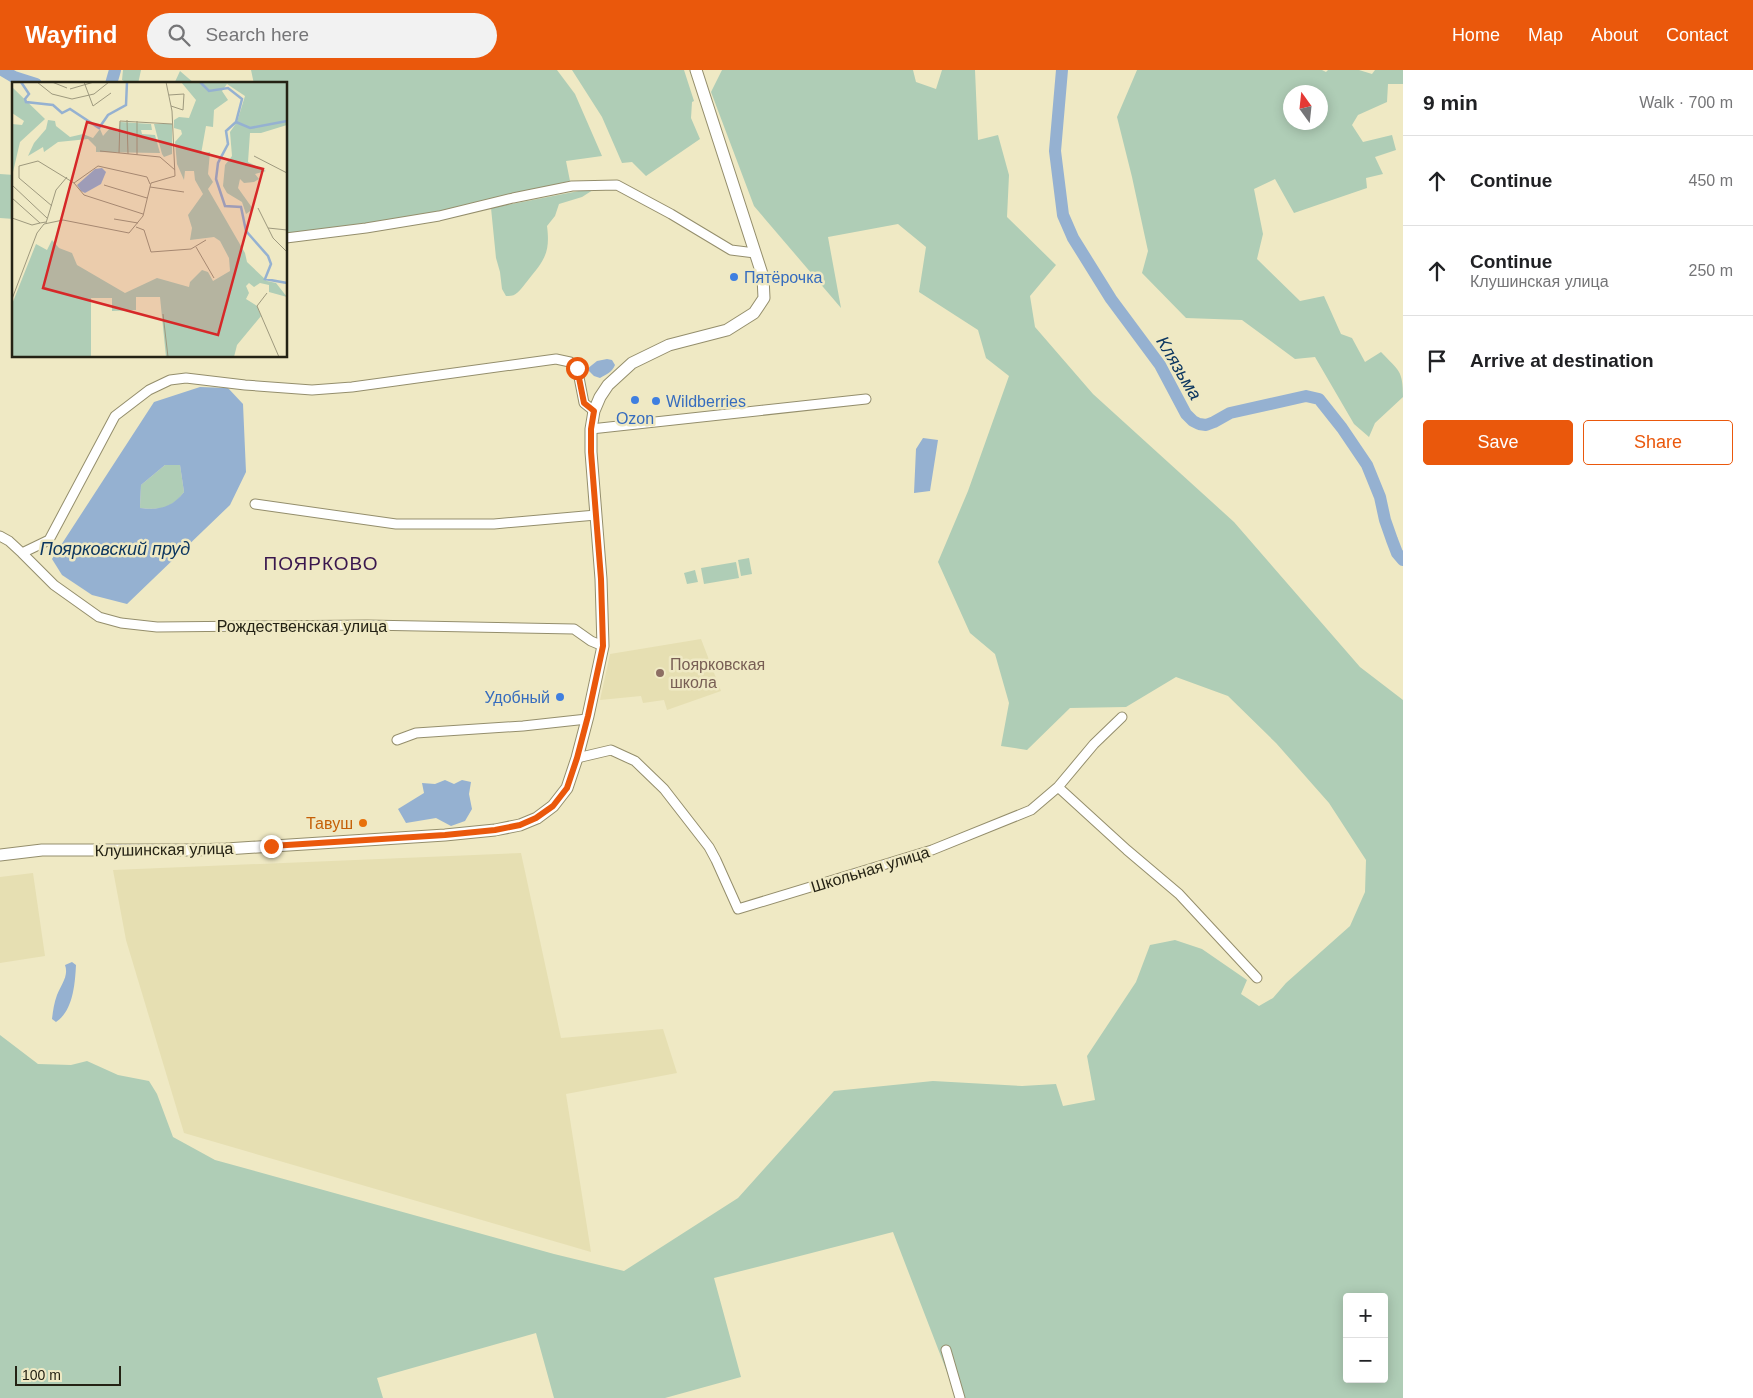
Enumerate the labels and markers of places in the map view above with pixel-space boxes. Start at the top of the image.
place label: Пятёрочка [744,269,823,286]
marker: Пятёрочка [728,271,740,283]
place label: Wildberries [666,393,746,410]
marker: Ozon [629,394,641,406]
marker: Wildberries [650,395,662,407]
place label: Ozon [616,410,654,427]
place label: Поярковская школа [670,656,765,691]
marker: Поярковская школа [654,667,666,679]
place label: Удобный [484,689,550,706]
marker: Удобный [554,691,566,703]
place label: Тавуш [306,815,353,832]
marker: Тавуш [357,817,369,829]

